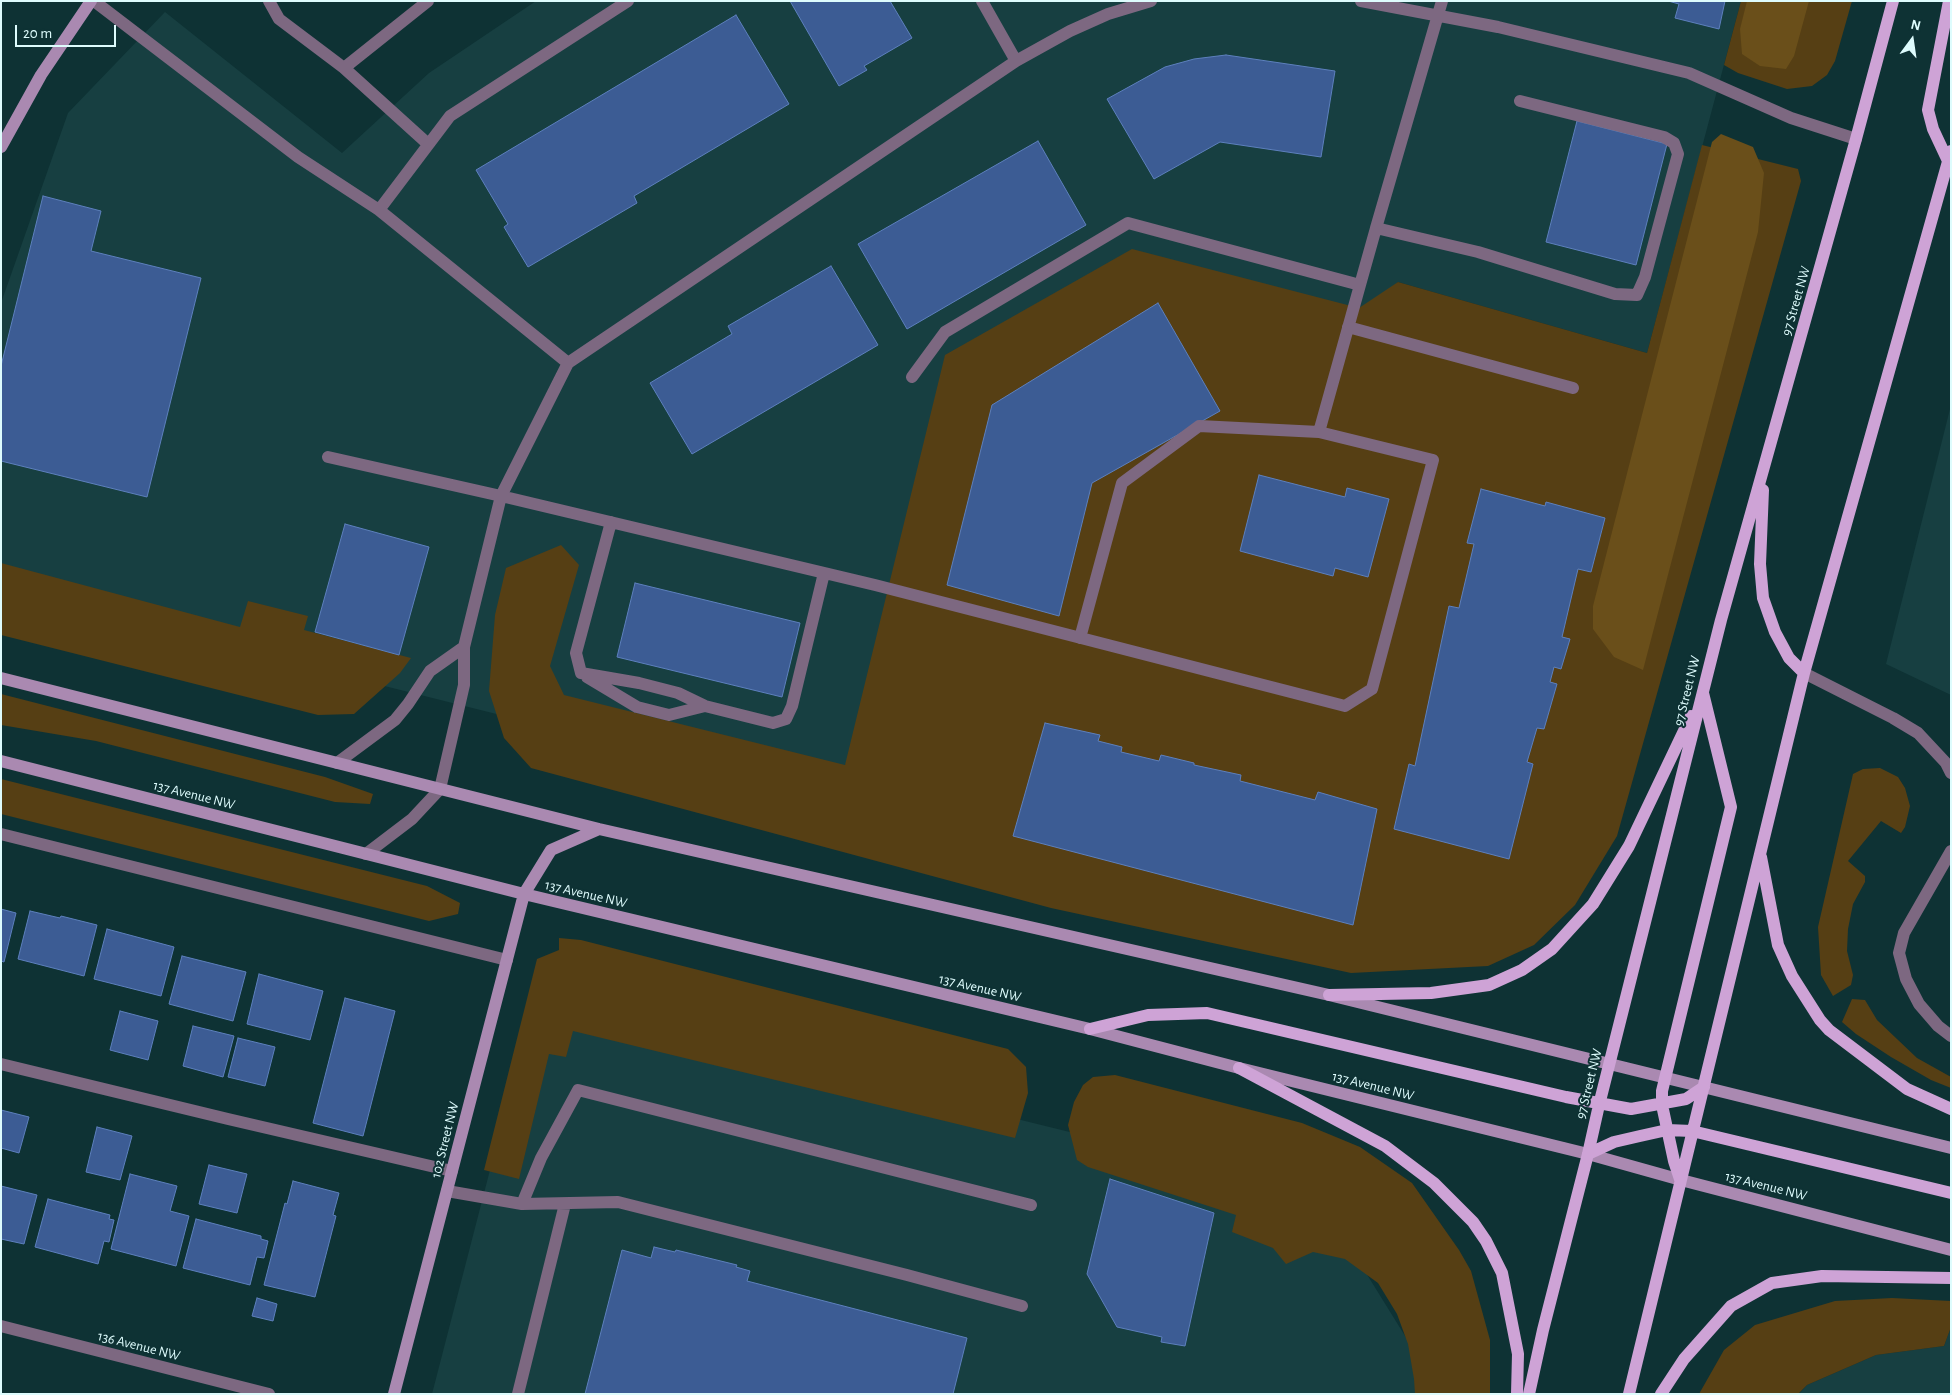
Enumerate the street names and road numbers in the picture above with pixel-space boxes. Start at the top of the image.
street label: 97 Street NW [1778,264,1814,338]
street label: 97 Street NW [1670,654,1704,728]
street label: 137 Avenue NW [151,777,237,813]
street label: 137 Avenue NW [543,876,629,912]
street label: 137 Avenue NW [937,970,1023,1006]
street label: 97 Street NW [1572,1047,1606,1121]
street label: 137 Avenue NW [1330,1068,1416,1104]
street label: 102 Street NW [427,1100,463,1180]
street label: 137 Avenue NW [1723,1168,1809,1204]
street label: 136 Avenue NW [96,1328,182,1364]

